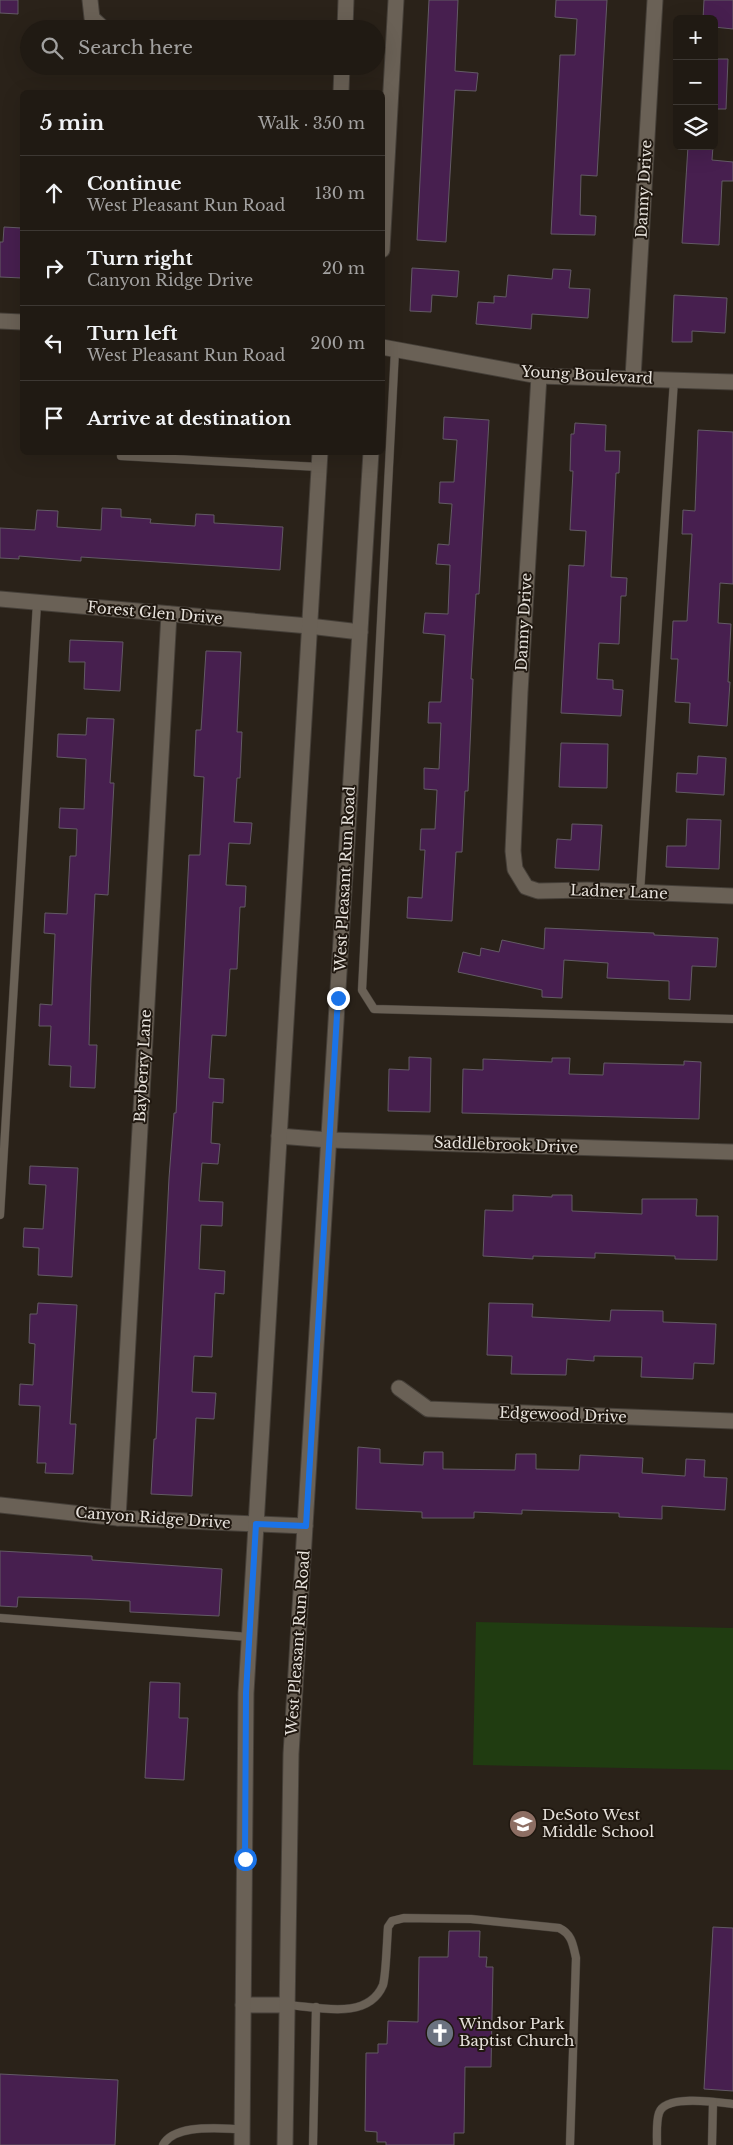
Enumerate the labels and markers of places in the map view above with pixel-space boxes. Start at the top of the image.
place label: DeSoto West Middle School [542,1805,654,1841]
school or university icon: DeSoto West Middle School [508,1809,538,1839]
place label: Windsor Park Baptist Church [458,2014,574,2050]
church icon: Windsor Park Baptist Church [425,2018,455,2048]

